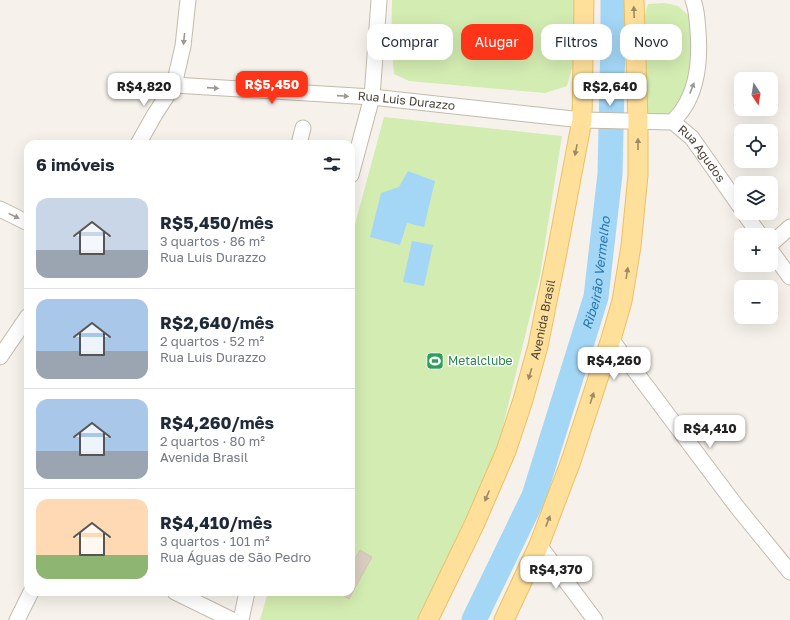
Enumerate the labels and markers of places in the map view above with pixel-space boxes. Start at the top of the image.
pin: R$5,450 [235,71,309,105]
pin: R$4,820 [107,73,181,107]
pin: R$2,640 [573,73,647,107]
pin: R$4,260 [577,347,651,381]
sports icon: Metalclube [425,351,445,371]
place label: Metalclube [448,353,513,368]
pin: R$4,410 [673,415,747,449]
pin: R$4,370 [519,556,593,590]

